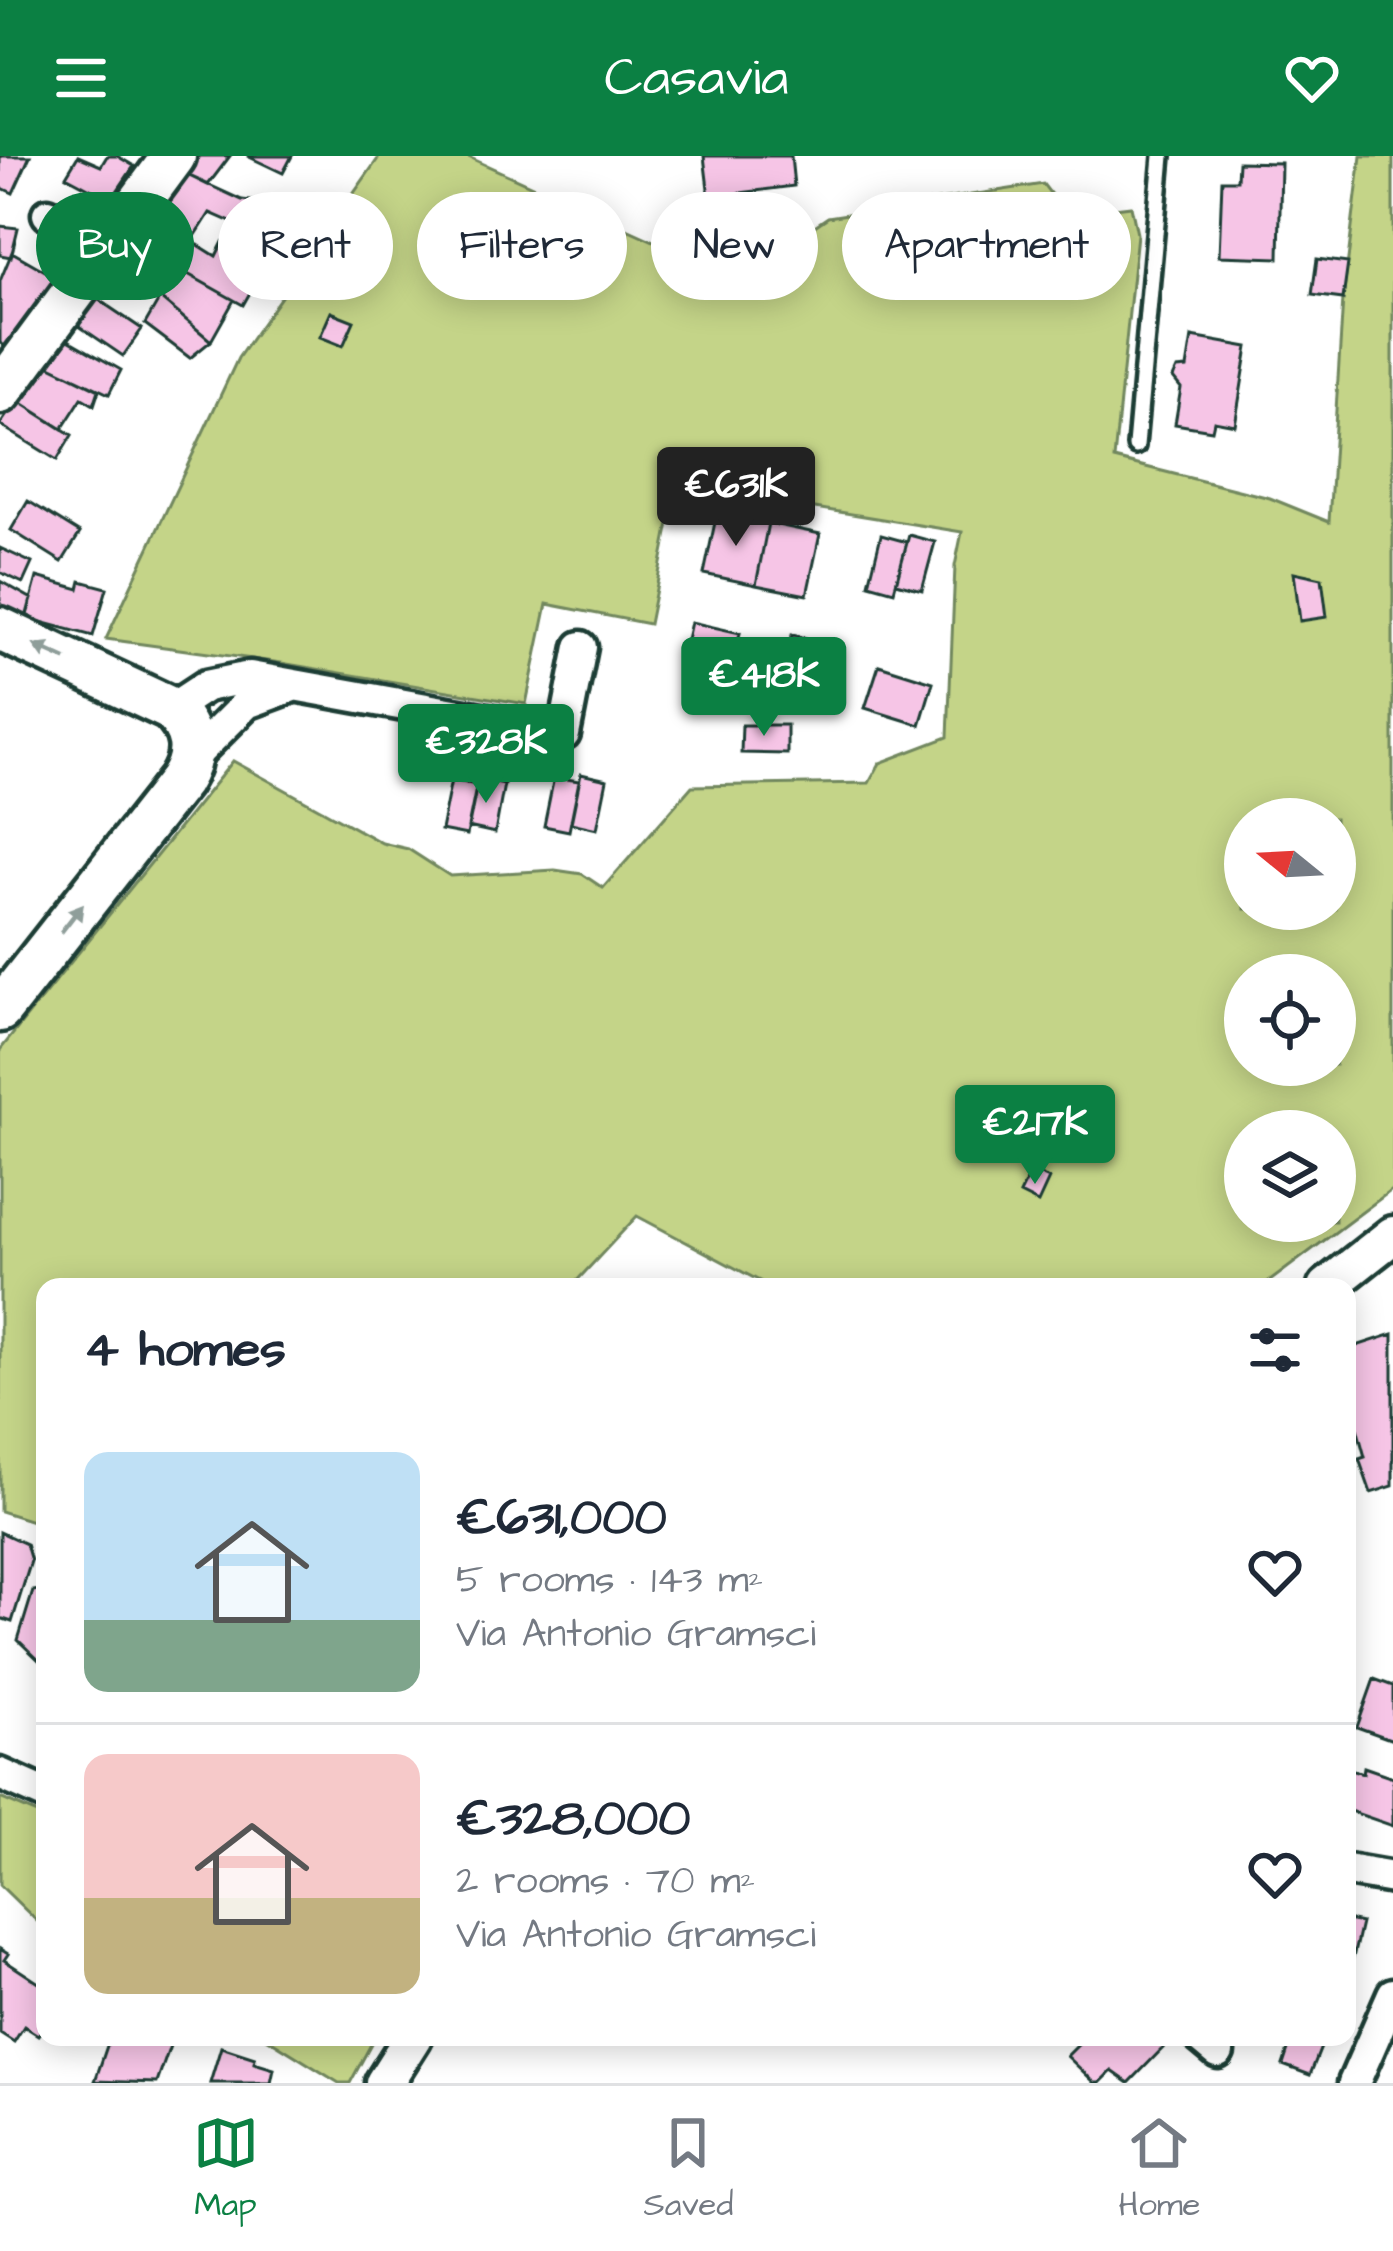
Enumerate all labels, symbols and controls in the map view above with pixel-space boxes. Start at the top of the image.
text: Casavia [605,41,788,116]
icon: menu [48,45,114,111]
icon: heart [1279,45,1345,111]
chip: Buy [36,192,194,300]
chip: Rent [218,192,393,300]
chip: Filters [417,192,627,300]
chip: New [651,192,818,300]
chip: Apartment [842,192,1131,300]
pin: €631K [652,447,820,549]
text: €631K [684,459,788,513]
pin: €418K [680,637,848,739]
one-way arrow [32,641,67,661]
text: €418K [708,649,820,703]
pin: €328K [402,704,570,806]
text: €328K [425,716,547,770]
north arrow [1224,798,1356,930]
map controls [1224,798,1356,1242]
one-way arrow [59,902,84,933]
button: locate [1224,954,1356,1086]
pin: €217K [951,1085,1119,1187]
text: €217K [982,1097,1088,1151]
button: layers [1224,1110,1356,1242]
text: 4 homes [84,1315,286,1386]
icon: filters [1242,1317,1308,1383]
text: €631,000 [456,1483,667,1554]
icon: home [180,1500,324,1644]
icon: heart [1242,1539,1308,1605]
text: 5 rooms · 143 m² [456,1554,763,1608]
text: Via Antonio Gramsci [456,1608,816,1662]
text: €328,000 [456,1784,690,1855]
icon: home [180,1802,324,1946]
icon: heart [1242,1841,1308,1907]
text: 2 rooms · 70 m² [456,1855,755,1909]
text: Via Antonio Gramsci [456,1909,816,1963]
tab: Map [193,2110,259,2228]
tab: Saved [644,2110,733,2228]
tab: Home [1118,2110,1200,2228]

